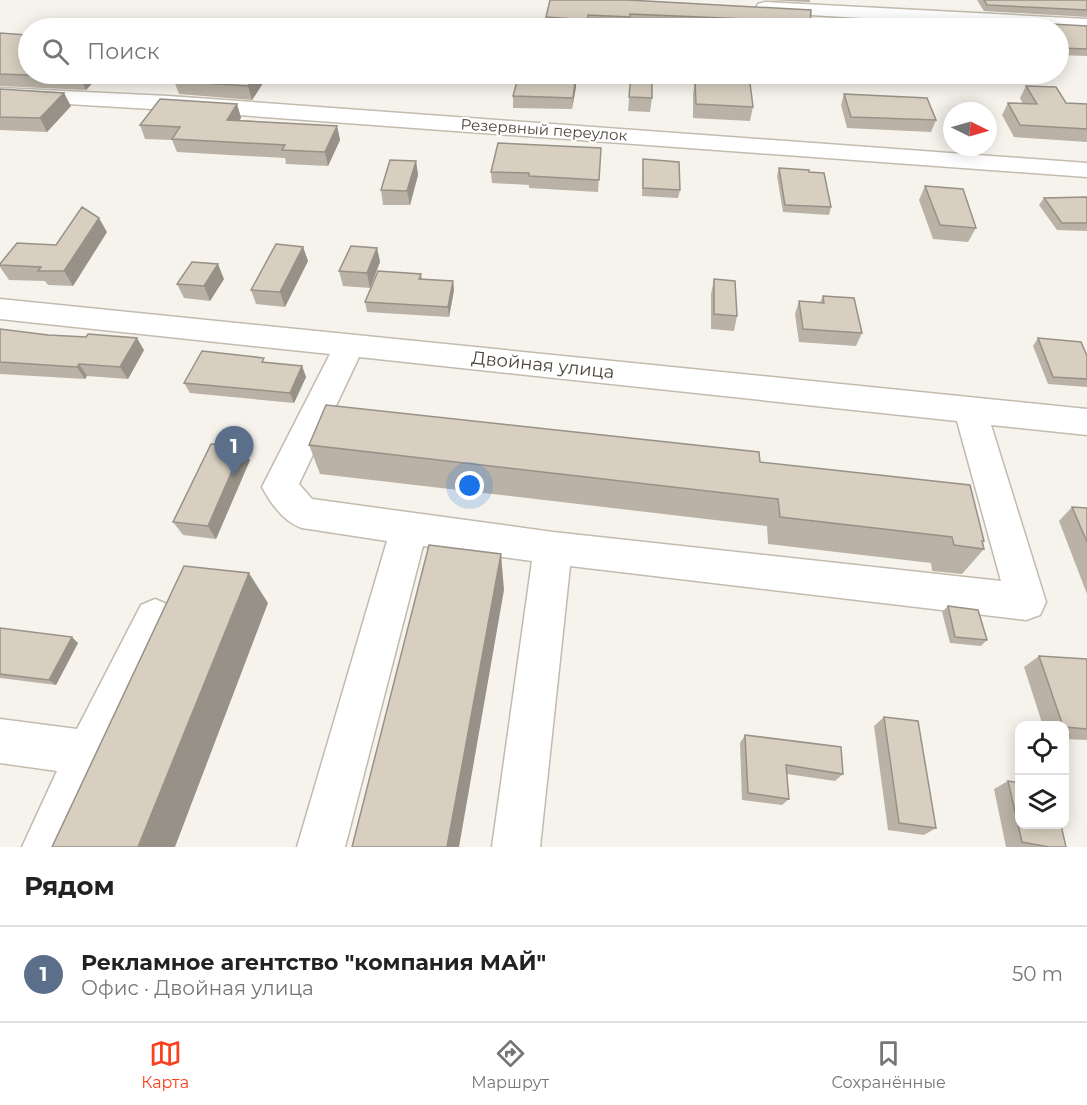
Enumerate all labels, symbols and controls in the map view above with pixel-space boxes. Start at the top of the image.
search box [18,18,1069,84]
icon: search [39,35,72,68]
text: Поиск [87,38,159,65]
north arrow [943,102,997,156]
street label: Резервный переулок [460,114,628,145]
street label: Двойная улица [470,347,616,383]
pin: 1 [214,426,254,476]
your location [455,471,484,500]
map controls [1015,721,1069,829]
button: locate [1015,721,1069,775]
button: layers [1015,775,1069,829]
text: Рядом [24,870,115,902]
text: Рекламное агентство "компания МАЙ" [81,949,546,976]
text: 1 [40,962,47,986]
text: 50 m [1012,962,1063,986]
text: Офис · Двойная улица [81,976,314,1000]
tab: Карта [141,1037,189,1092]
tab: Маршрут [471,1037,549,1092]
tab: Сохранённые [831,1037,946,1092]

